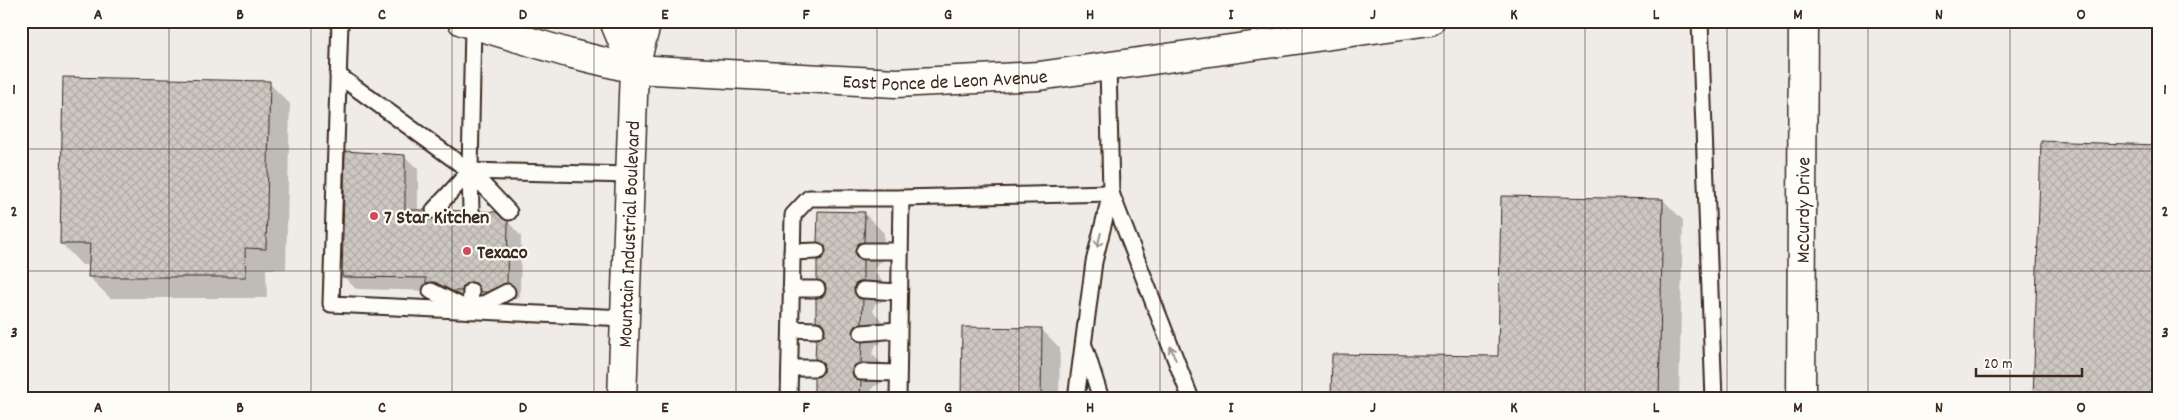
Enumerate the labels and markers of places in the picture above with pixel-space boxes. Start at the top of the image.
place label: 7 Star Kitchen [384,205,489,233]
marker: 7 Star Kitchen [368,210,380,222]
place label: Texaco [477,240,528,268]
marker: Texaco [461,245,473,257]

